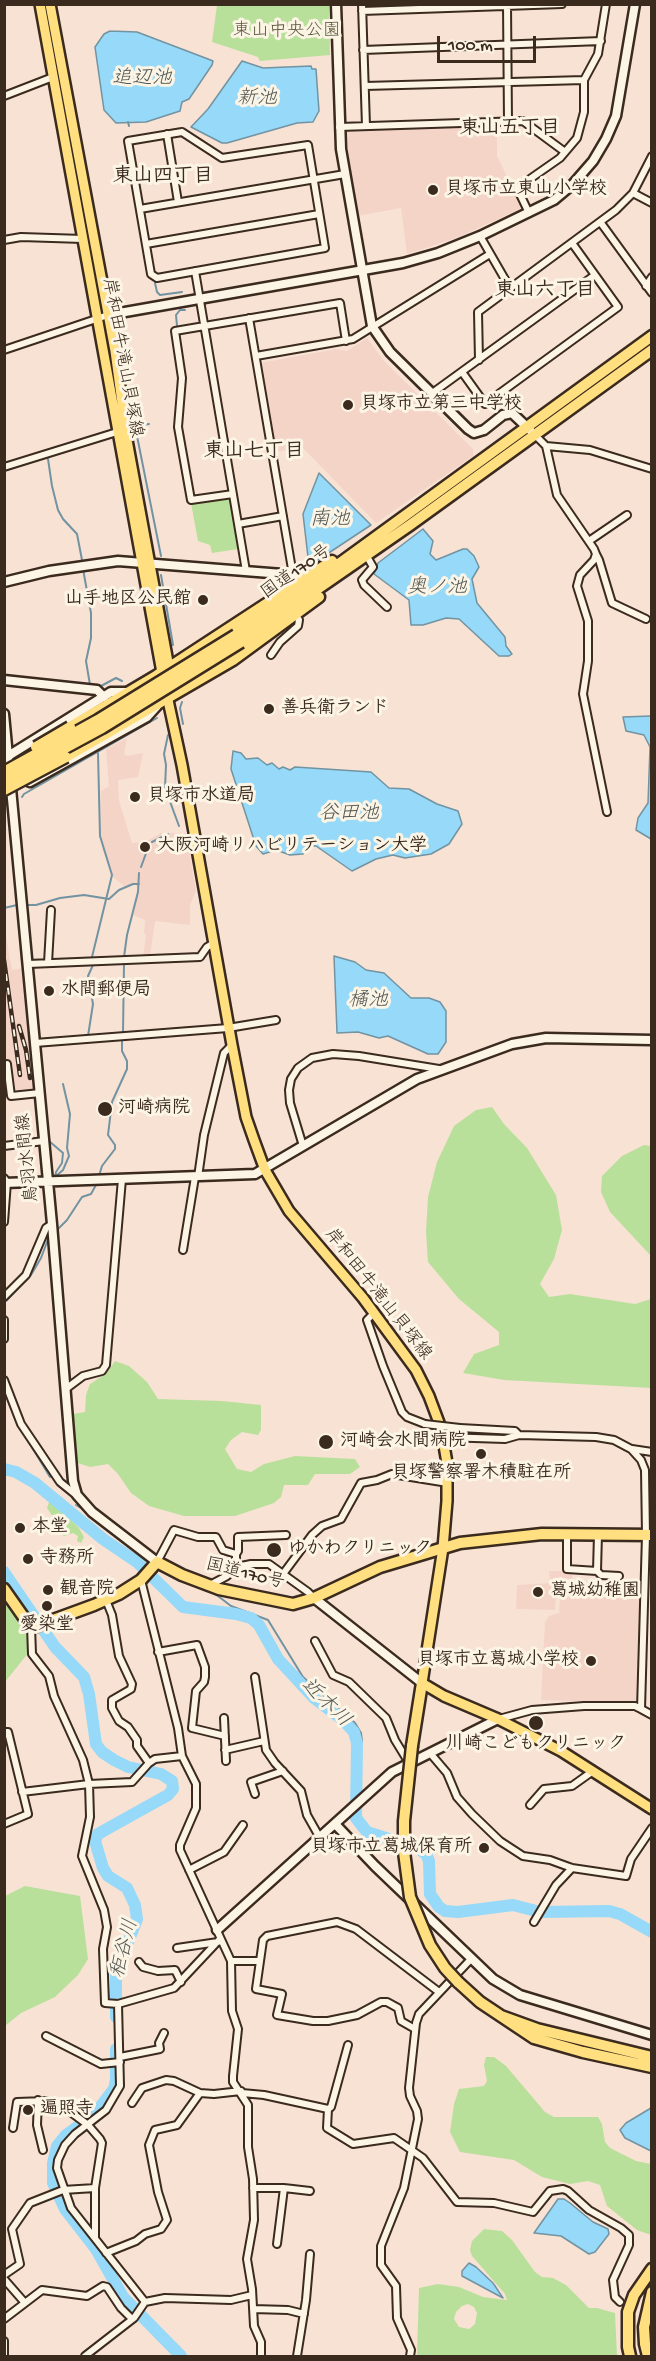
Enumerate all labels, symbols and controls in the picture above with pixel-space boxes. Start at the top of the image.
park label: 東山中央公園 [233,21,341,43]
scale bar [440,24,539,62]
text: 100 m [448,36,493,57]
water label: 追辺池 [112,68,172,92]
water label: 新池 [237,88,277,112]
district label: 東山五丁目 [460,118,560,142]
district label: 東山四丁目 [113,166,213,190]
place label: 貝塚市立東山小学校 [445,179,607,201]
marker: 貝塚市立東山小学校 [426,183,440,197]
street label: 岸和田牛滝山貝塚線 [96,276,146,440]
district label: 東山六丁目 [495,280,595,304]
place label: 貝塚市立第三中学校 [360,394,522,416]
marker: 貝塚市立第三中学校 [341,398,355,412]
district label: 東山七丁目 [204,441,304,465]
water label: 南池 [310,509,350,533]
street label: 国道170号 [258,541,336,605]
water label: 奥ノ池 [407,577,467,601]
place label: 山手地区公民館 [65,589,191,611]
marker: 山手地区公民館 [196,593,210,607]
place label: 善兵衛ランド [281,698,389,720]
marker: 善兵衛ランド [262,702,276,716]
place label: 貝塚市水道局 [147,786,255,808]
marker: 貝塚市水道局 [128,790,142,804]
water label: 谷田池 [319,803,379,827]
place label: 大阪河崎リハビリテーション大学 [157,836,427,858]
marker: 大阪河崎リハビリテーション大学 [138,840,152,854]
place label: 水間郵便局 [61,980,151,1002]
marker: 水間郵便局 [42,984,56,998]
water label: 橘池 [348,990,388,1014]
place label: 河崎病院 [118,1098,190,1120]
marker: 河崎病院 [96,1100,114,1118]
street label: 鳥羽水間線 [14,1112,44,1204]
street label: 岸和田牛滝山貝塚線 [319,1225,435,1365]
place label: 河崎会水間病院 [340,1431,466,1453]
marker: 河崎会水間病院 [317,1433,335,1451]
marker: 貝塚警察署木積駐在所 [474,1447,488,1461]
place label: 貝塚警察署木積駐在所 [391,1463,571,1485]
place label: 本堂 [32,1517,68,1539]
marker: 本堂 [13,1521,27,1535]
place label: ゆかわクリニック [288,1539,432,1561]
marker: ゆかわクリニック [265,1541,283,1559]
place label: 寺務所 [40,1548,94,1570]
marker: 寺務所 [21,1552,35,1566]
street label: 国道170号 [203,1555,287,1595]
place label: 観音院 [60,1579,114,1601]
place label: 葛城幼稚園 [550,1581,640,1603]
marker: 観音院 [41,1583,55,1597]
marker: 葛城幼稚園 [531,1585,545,1599]
marker: 愛染堂 [40,1599,54,1613]
place label: 愛染堂 [20,1615,74,1637]
place label: 貝塚市立葛城小学校 [417,1650,579,1672]
marker: 貝塚市立葛城小学校 [584,1654,598,1668]
water label: 近木川 [295,1675,355,1733]
marker: 川崎こどもクリニック [527,1714,545,1732]
place label: 川崎こどもクリニック [446,1734,626,1756]
place label: 貝塚市立葛城保育所 [310,1837,472,1859]
marker: 貝塚市立葛城保育所 [477,1841,491,1855]
water label: 秬谷川 [107,1917,145,1981]
place label: 遍照寺 [40,2099,94,2121]
marker: 遍照寺 [21,2103,35,2117]

